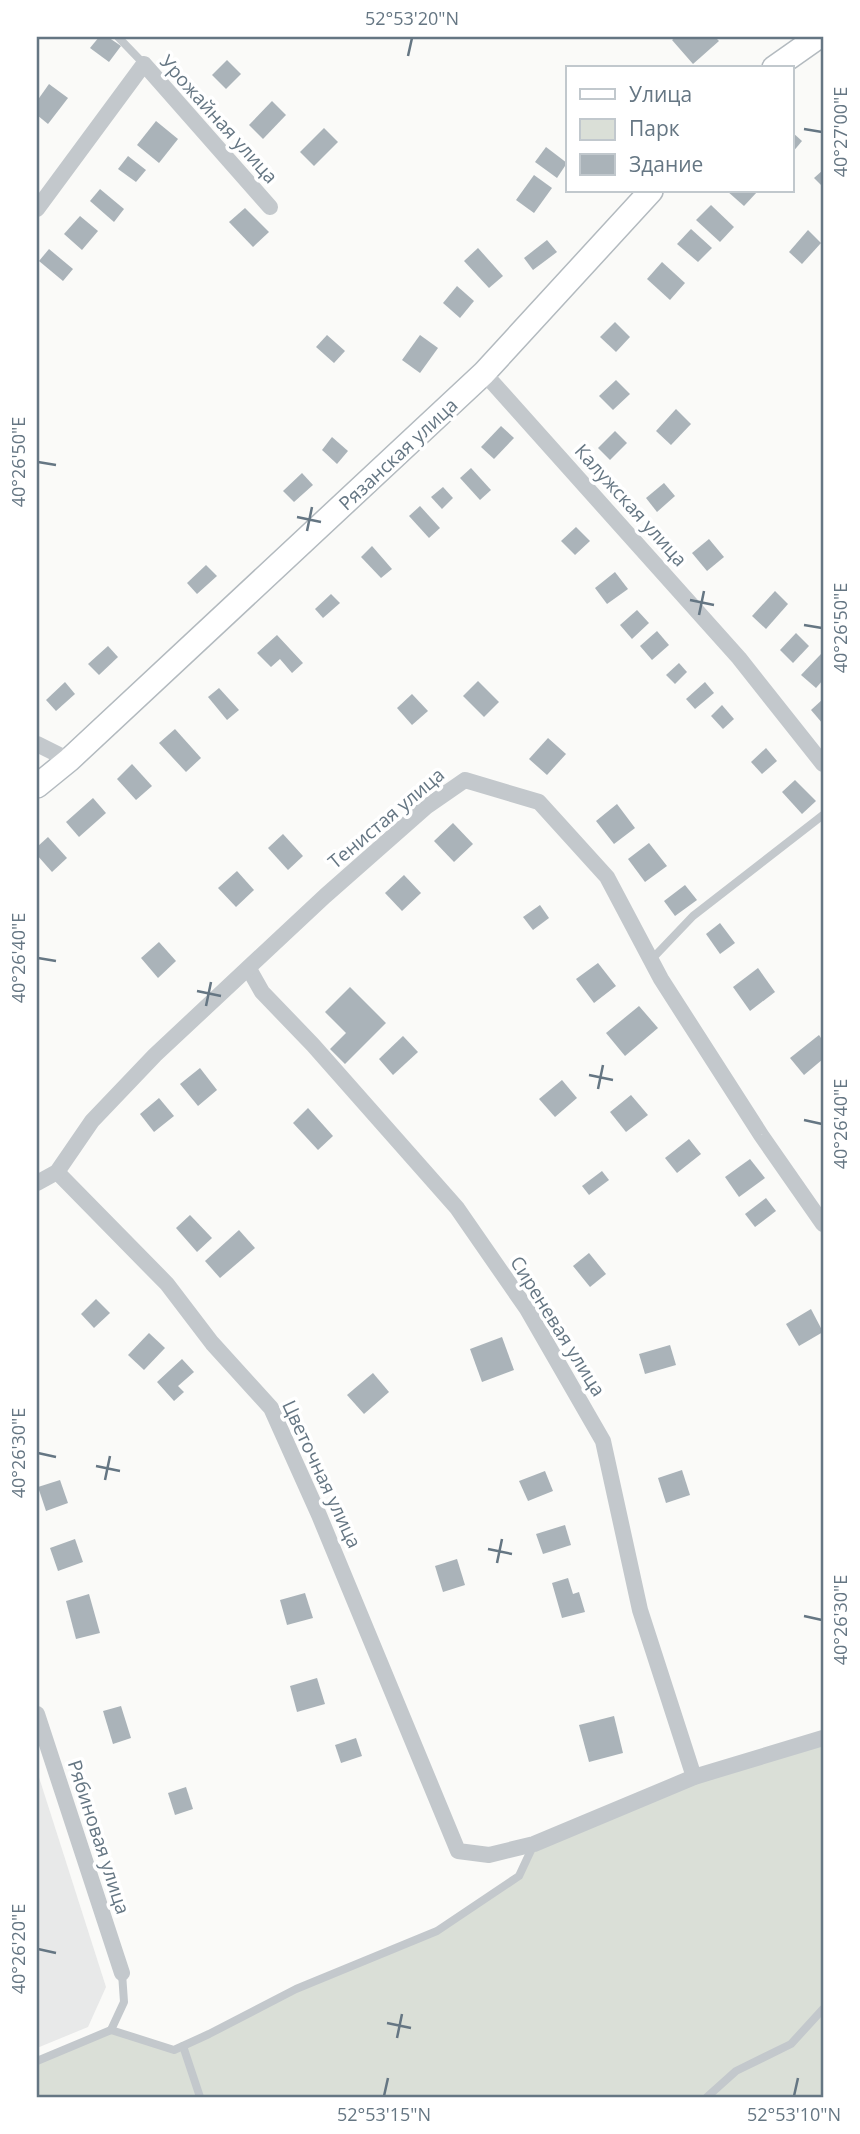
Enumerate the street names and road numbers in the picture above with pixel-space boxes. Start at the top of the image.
street label: Урожайная улица [154,49,284,189]
street label: Рязанская улица [333,392,463,516]
street label: Калужская улица [569,438,693,572]
street label: Тенистая улица [322,762,450,874]
street label: Сиреневая улица [504,1251,612,1401]
street label: Цветочная улица [276,1396,368,1552]
street label: Рябиновая улица [62,1757,136,1917]

